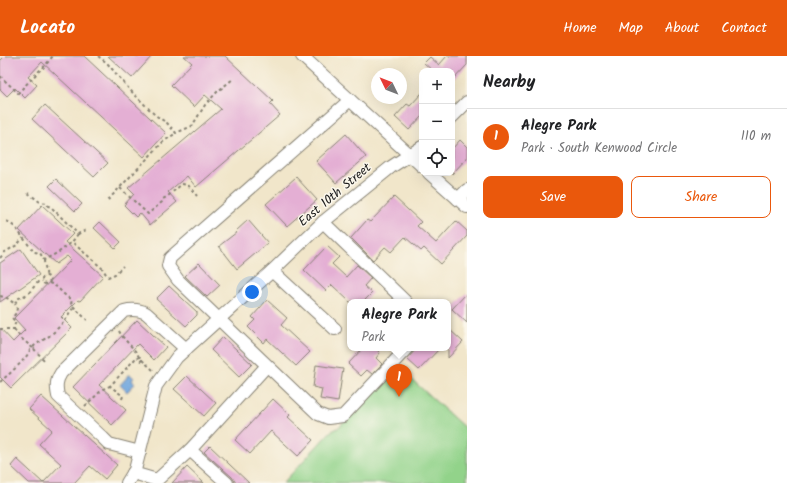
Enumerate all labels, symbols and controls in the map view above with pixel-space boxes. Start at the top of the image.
text: Locato [20,13,75,43]
text: Home [563,17,597,39]
text: Map [619,17,643,39]
text: About [665,17,699,39]
text: Contact [721,17,767,39]
north arrow [371,68,407,104]
map controls [419,68,455,176]
button: + [419,68,455,104]
text: Nearby [483,69,535,96]
button: − [419,104,455,140]
text: Alegre Park [521,114,596,138]
text: 1 [494,126,498,147]
text: 110 m [741,126,771,147]
text: Park · South Kenwood Circle [521,138,677,159]
button: locate [419,140,455,176]
street label: East 10th Street [294,157,377,232]
button: Save [483,176,623,218]
button: Share [631,176,771,218]
your location [242,282,262,302]
popup [347,299,451,351]
text: Alegre Park [361,303,437,327]
text: Park [361,327,385,348]
pin: 1 [386,364,412,397]

